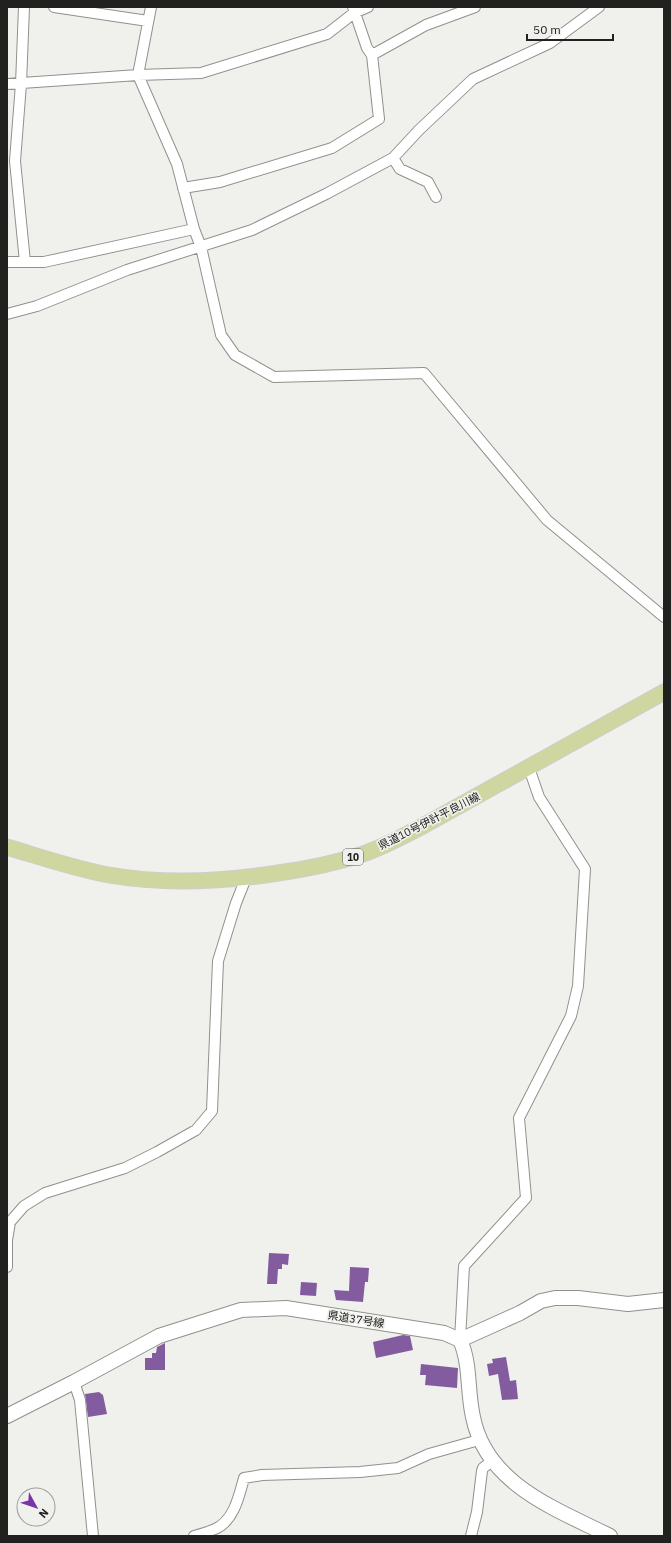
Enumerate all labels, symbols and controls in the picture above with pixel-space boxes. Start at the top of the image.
scale bar [527,16,613,42]
text: 50 m [533,22,561,37]
street label: 県道10号伊計平良川線 [376,789,482,853]
road number: 10 [343,849,363,865]
street label: 県道37号線 [327,1308,385,1330]
north arrow [16,1487,56,1527]
text: N [36,1506,52,1521]

